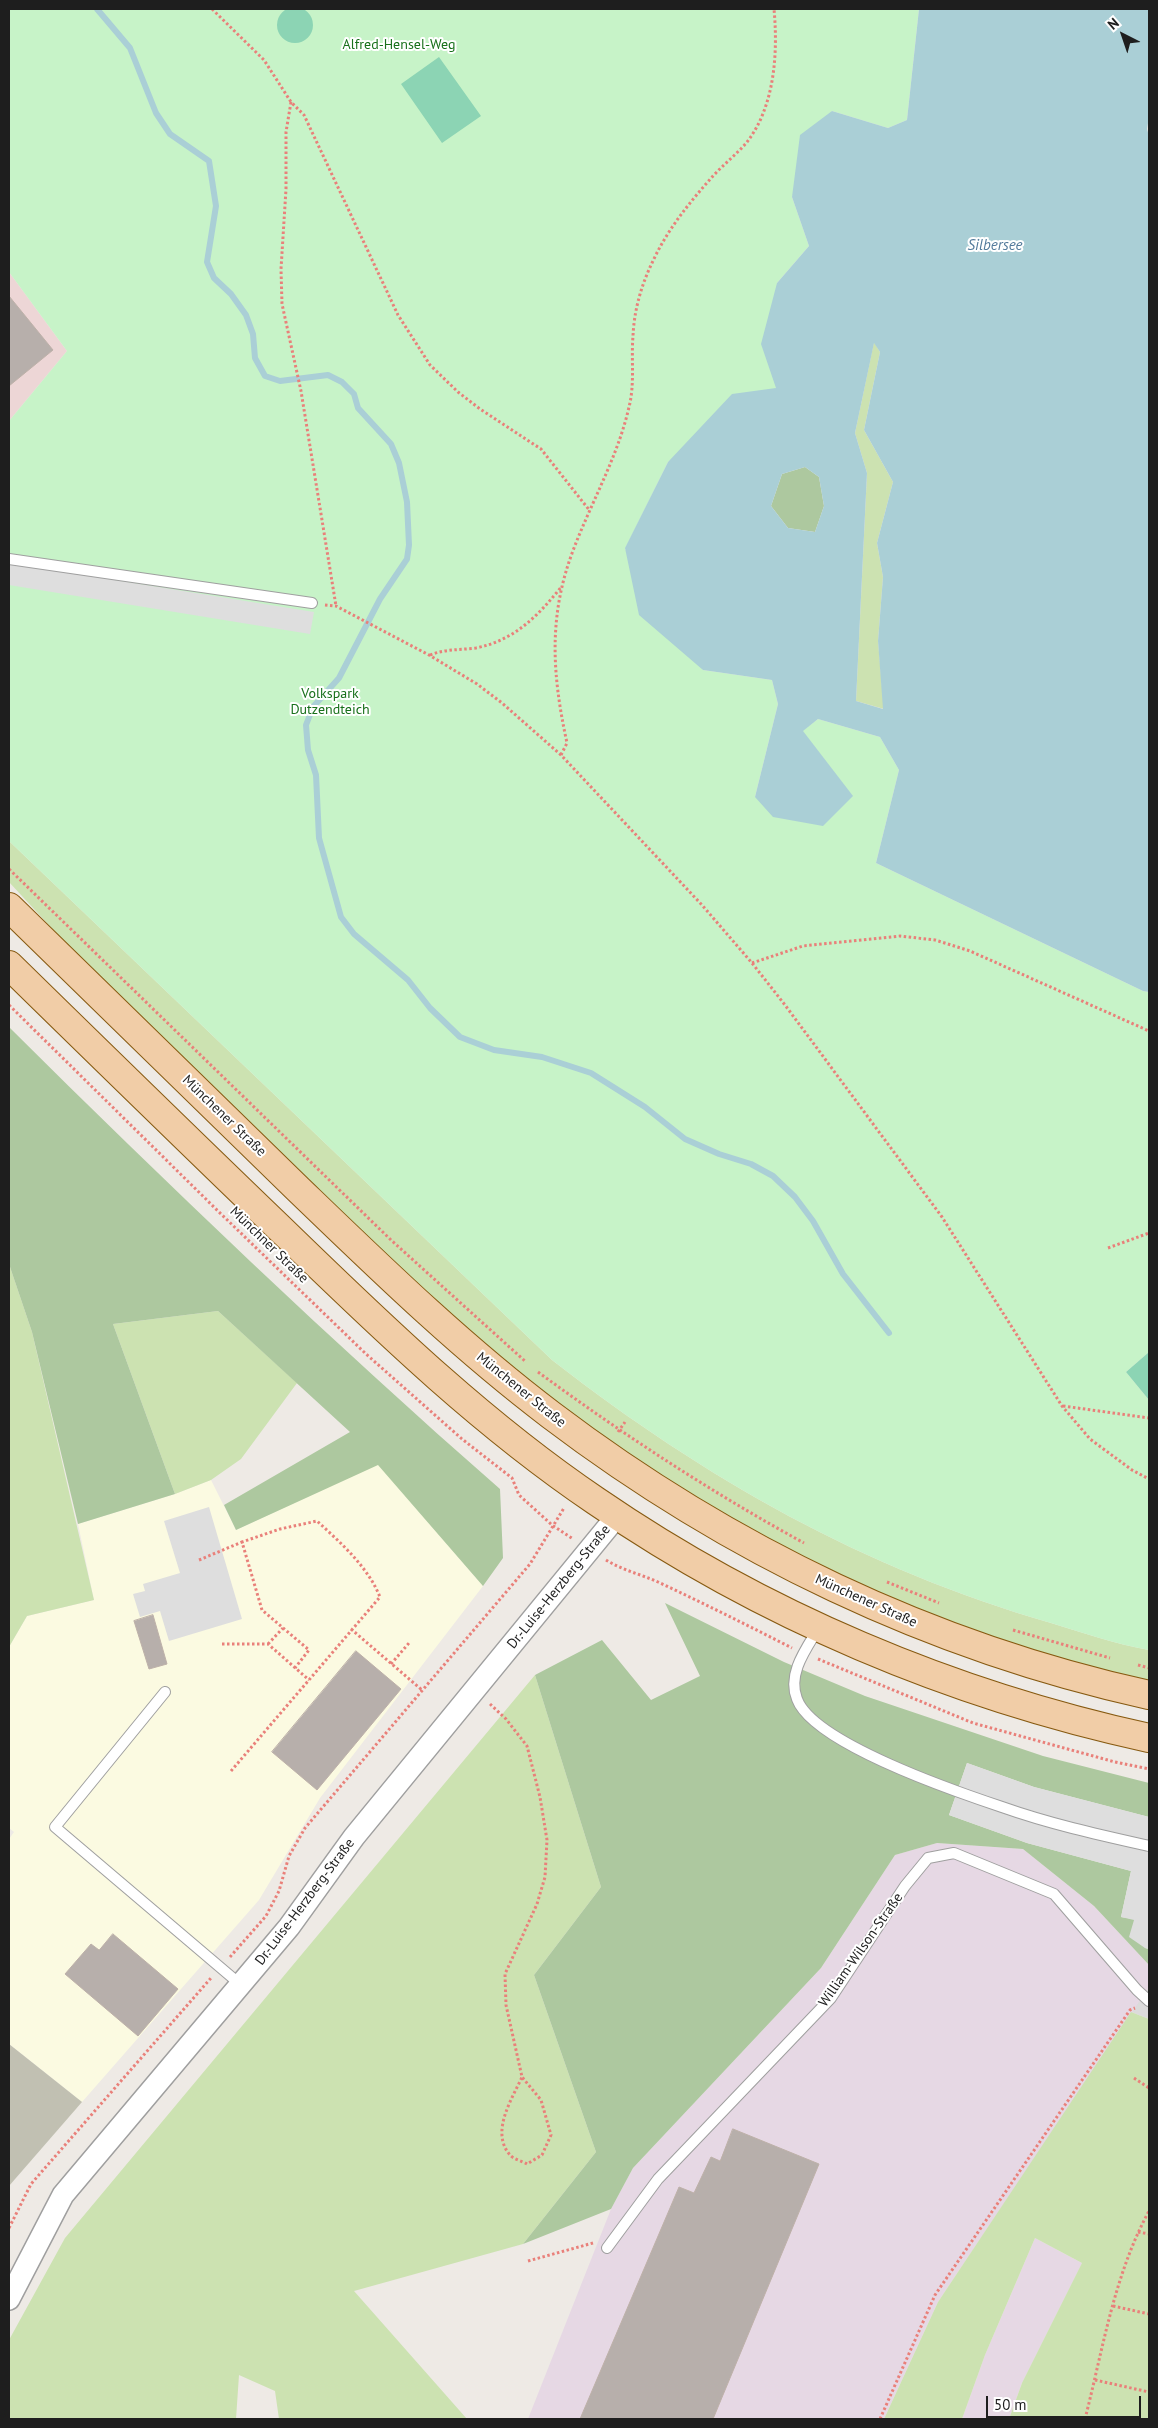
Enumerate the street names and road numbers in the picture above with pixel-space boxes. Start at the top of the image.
street label: Münchener Straße [179,1072,269,1160]
street label: Münchner Straße [226,1203,312,1287]
street label: Münchener Straße [473,1349,569,1431]
street label: Dr.-Luise-Herzberg-Straße [504,1522,614,1652]
street label: Münchener Straße [812,1571,920,1631]
street label: Dr.-Luise-Herzberg-Straße [252,1835,358,1969]
street label: William-Wilson-Straße [815,1890,907,2010]

